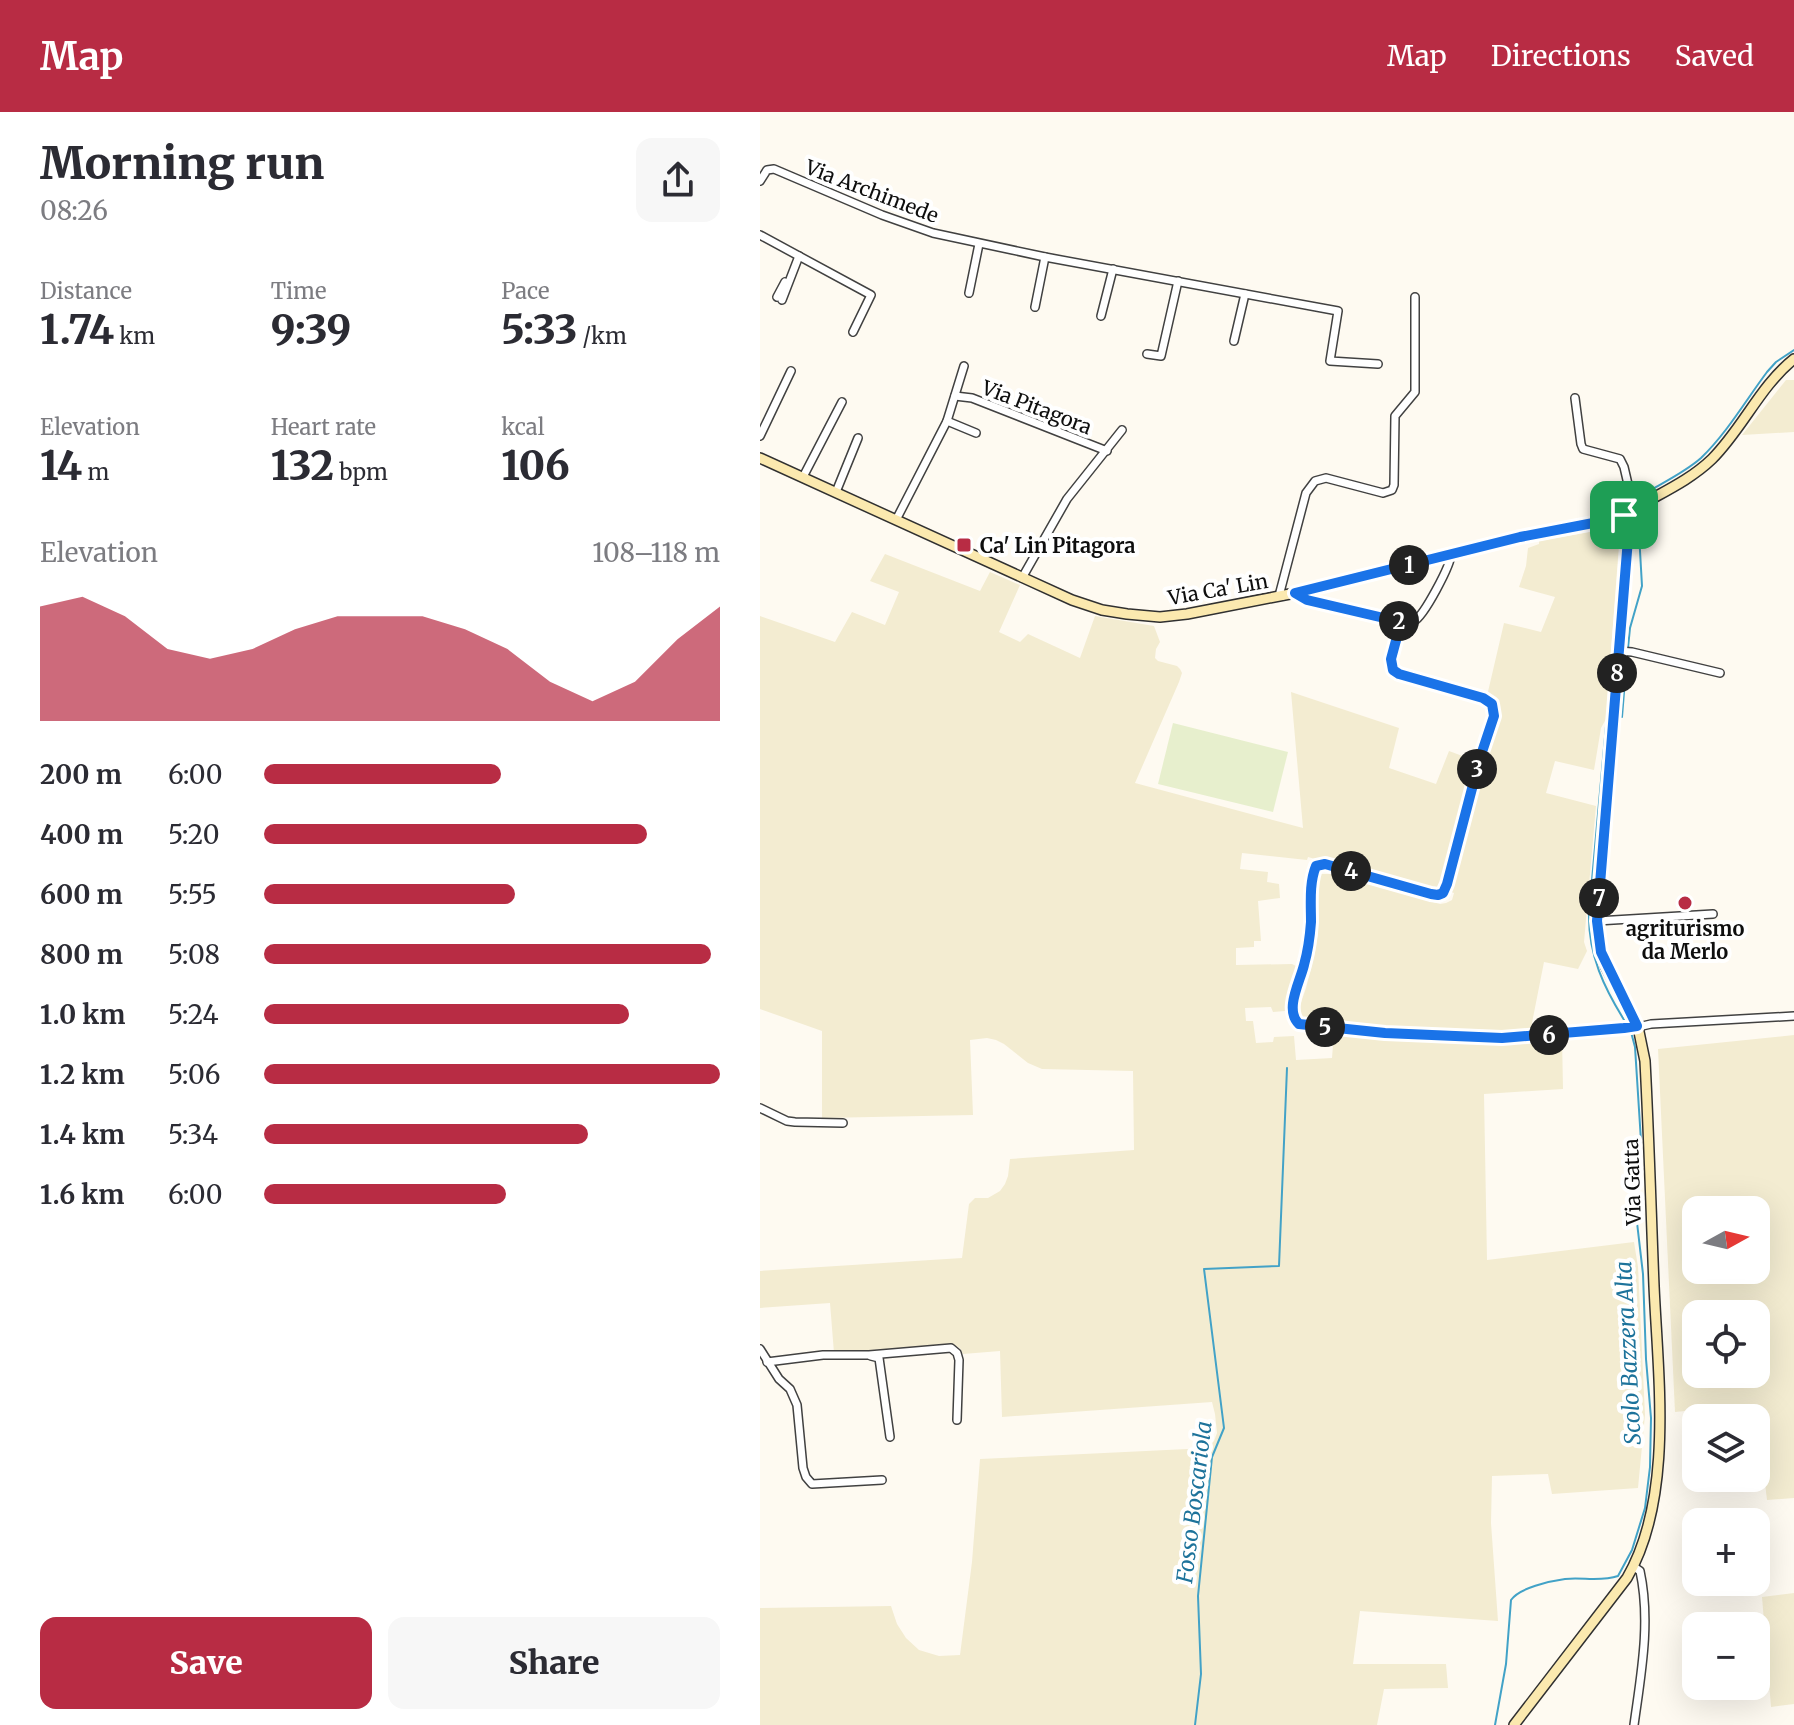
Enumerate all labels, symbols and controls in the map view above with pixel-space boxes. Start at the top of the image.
text: Map [40,33,124,80]
text: Map [1387,38,1447,74]
text: Directions [1491,38,1631,74]
text: Saved [1675,38,1754,74]
text: Morning run [40,136,324,191]
button: share [636,138,720,222]
street label: Via Archimede [801,154,942,228]
text: 08:26 [40,194,108,227]
text: Distance [40,277,132,305]
text: Time [271,277,326,305]
text: Pace [501,277,549,305]
text: 1.74 [40,305,114,355]
text: 9:39 [271,305,351,355]
text: 5:33 [501,305,577,355]
text: km [114,322,155,350]
text: /km [577,322,627,350]
street label: Via Pitagora [978,374,1096,440]
text: Elevation [40,413,140,441]
text: Heart rate [271,413,376,441]
text: kcal [501,413,545,441]
text: 14 [40,441,82,491]
text: 132 [271,441,334,491]
text: 106 [501,441,570,491]
text: m [82,458,109,486]
text: bpm [334,458,388,486]
pin [1590,481,1658,549]
icon: arrive [1602,493,1646,537]
place label: Ca' Lin Pitagora [980,533,1135,558]
text: Elevation [40,536,158,569]
text: 108–118 m [592,536,720,569]
marker: Ca' Lin Pitagora [955,536,973,554]
pin: 1 [1389,545,1429,585]
text: 1 [1404,551,1414,579]
street label: Via Ca' Lin [1165,568,1270,610]
pin: 2 [1379,601,1419,641]
text: 2 [1393,607,1405,635]
pin: 8 [1597,653,1637,693]
text: 8 [1610,659,1624,687]
pin: 3 [1457,749,1497,789]
text: 3 [1471,755,1483,783]
text: 200 m [40,758,122,791]
text: 6:00 [168,758,223,791]
text: 400 m [40,818,123,851]
text: 5:20 [168,818,220,851]
pin: 4 [1331,851,1371,891]
text: 4 [1344,857,1358,885]
text: 600 m [40,878,123,911]
text: 5:55 [168,878,217,911]
pin: 7 [1579,878,1619,918]
text: 7 [1592,884,1606,912]
marker: agriturismo da Merlo [1676,894,1694,912]
place label: agriturismo da Merlo [1626,916,1744,964]
text: 800 m [40,938,123,971]
text: 5:08 [168,938,220,971]
text: 1.0 km [40,998,125,1031]
text: 5:24 [168,998,219,1031]
pin: 5 [1305,1007,1345,1047]
text: 5 [1319,1013,1331,1041]
pin: 6 [1529,1015,1569,1055]
text: 6 [1542,1021,1556,1049]
text: 1.2 km [40,1058,125,1091]
text: 5:06 [168,1058,220,1091]
text: 1.4 km [40,1118,125,1151]
text: 5:34 [168,1118,218,1151]
street label: Via Gatta [1618,1138,1646,1227]
text: 1.6 km [40,1178,124,1211]
text: 6:00 [168,1178,223,1211]
north arrow [1682,1196,1770,1284]
map controls [1682,1196,1770,1700]
water label: Scolo Bazzera Alta [1609,1260,1647,1446]
button: locate [1682,1300,1770,1388]
button: layers [1682,1404,1770,1492]
water label: Fosso Boscariola [1170,1419,1218,1586]
button: + [1682,1508,1770,1596]
button: − [1682,1612,1770,1700]
button: Save [40,1617,372,1709]
button: Share [388,1617,720,1709]

